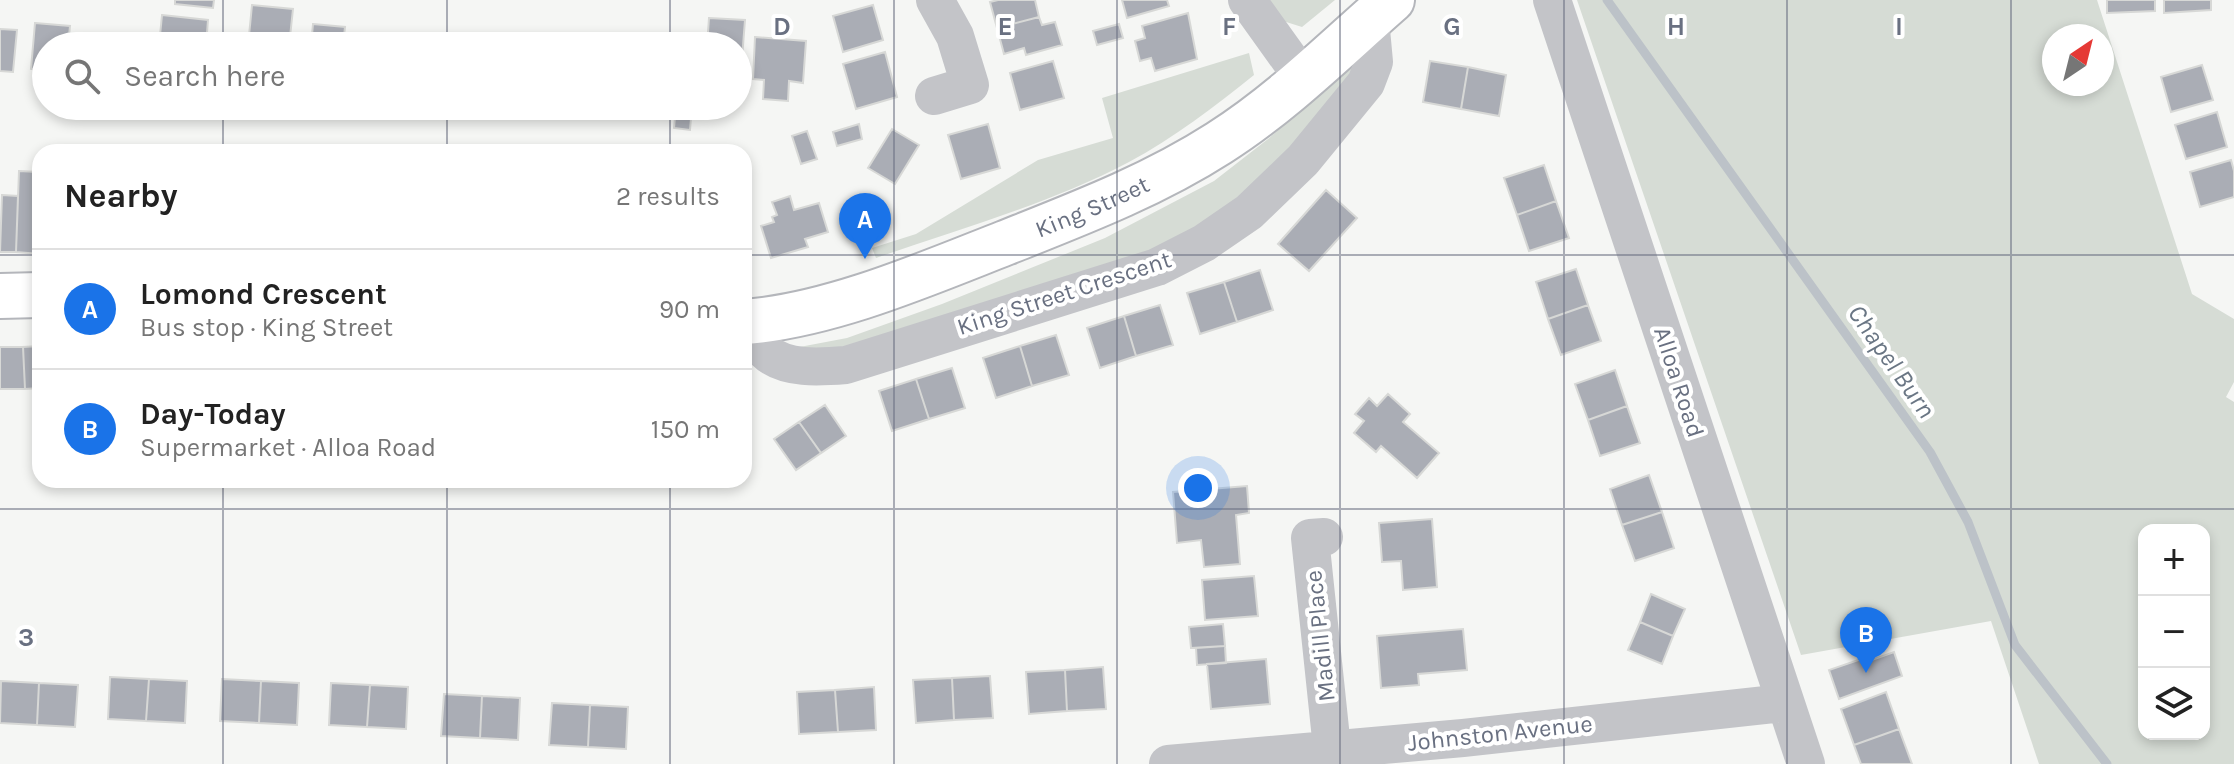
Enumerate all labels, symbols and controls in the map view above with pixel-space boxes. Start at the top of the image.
text: D [773,11,791,42]
text: E [997,11,1013,42]
text: F [1222,11,1236,42]
text: G [1443,11,1461,42]
text: H [1667,11,1685,42]
text: I [1895,11,1903,42]
north arrow [2042,24,2114,96]
search box [32,32,752,120]
icon: search [60,54,104,98]
text: Search here [124,58,285,94]
street label: King Street [1031,170,1154,244]
text: Nearby [64,176,178,216]
text: 2 results [616,181,720,212]
pin: A [839,193,891,259]
street label: King Street Crescent [953,245,1175,341]
text: Lomond Crescent [140,276,387,312]
text: A [82,294,98,325]
text: 90 m [659,294,720,325]
water label: Chapel Burn [1841,299,1942,424]
text: Bus stop · King Street [140,312,393,343]
street label: Alloa Road [1648,323,1710,441]
text: Day-Today [140,396,286,432]
text: B [82,414,98,445]
text: 150 m [651,414,720,445]
text: Supermarket · Alloa Road [140,432,436,463]
your location [1178,468,1218,508]
map controls [2138,524,2210,740]
button: + [2138,524,2210,596]
street label: Madill Place [1299,569,1341,703]
button: − [2138,596,2210,668]
pin: B [1840,607,1892,673]
text: 3 [18,622,34,653]
button: layers [2138,668,2210,740]
street label: Johnston Avenue [1406,709,1594,757]

